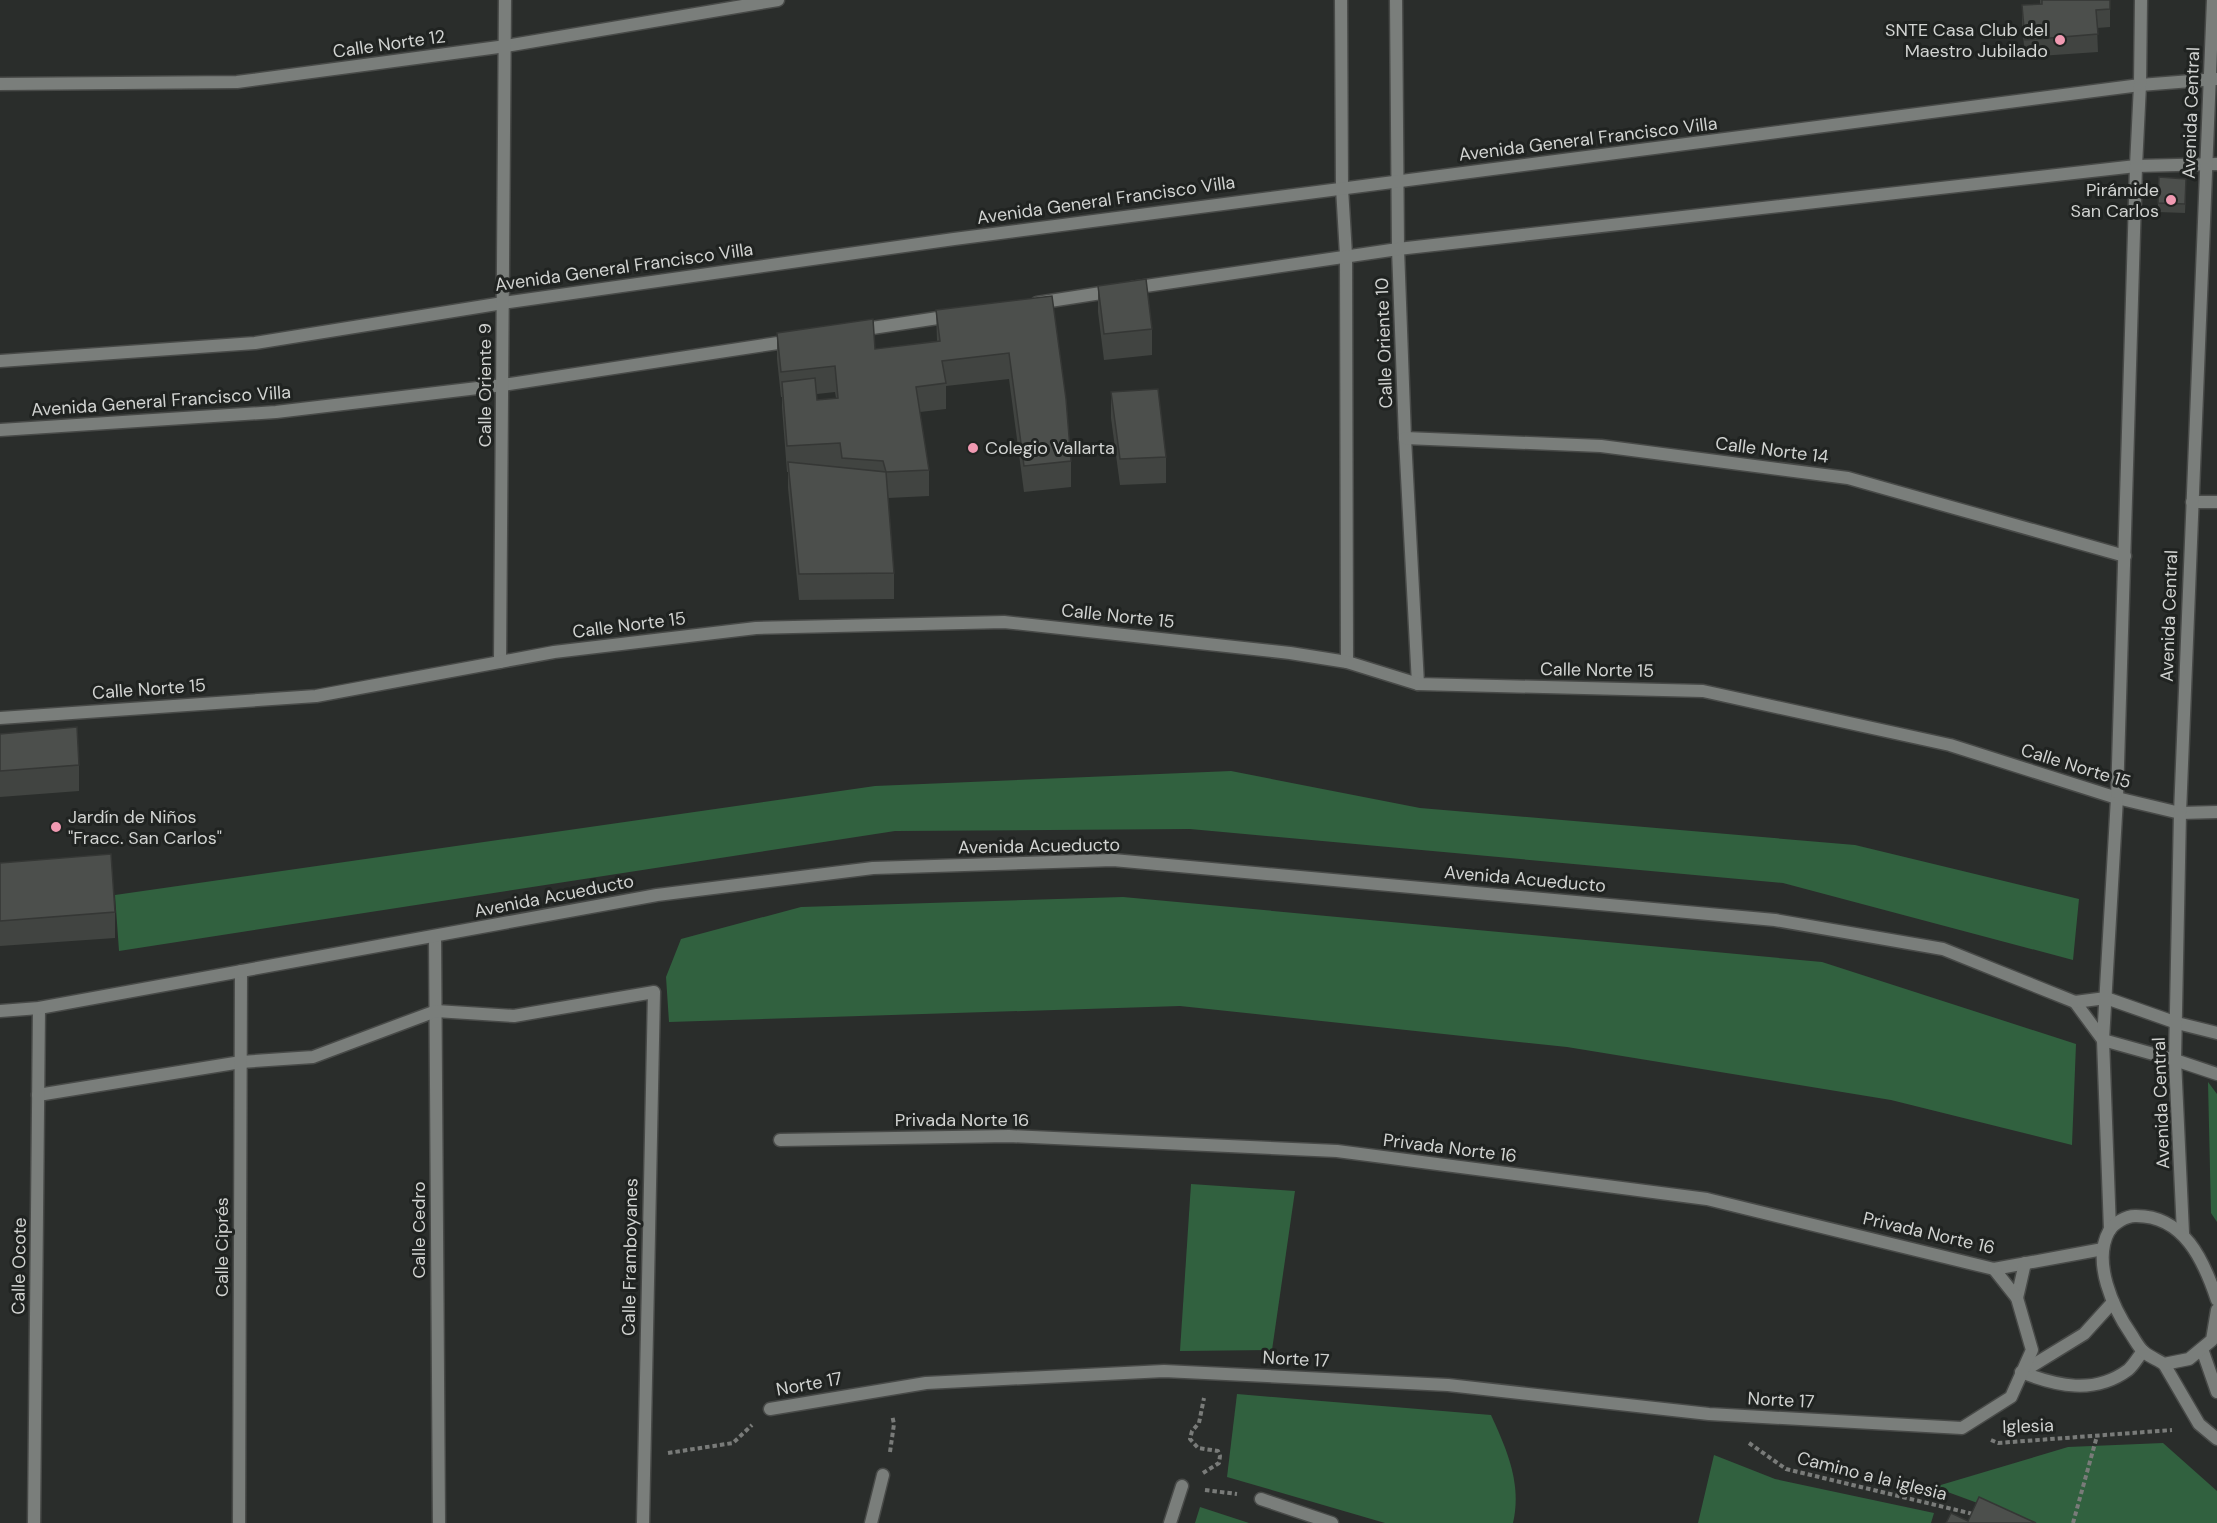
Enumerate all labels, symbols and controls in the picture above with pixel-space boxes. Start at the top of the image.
place label: SNTE Casa Club del Maestro Jubilado [1885,18,2048,63]
street label: Calle Norte 12 [331,24,447,64]
marker: SNTE Casa Club del Maestro Jubilado [2053,33,2067,47]
street label: Avenida Central [2177,47,2205,179]
street label: Avenida General Francisco Villa [1457,111,1719,167]
street label: Avenida General Francisco Villa [975,170,1237,230]
place label: Pirámide San Carlos [2071,178,2159,223]
marker: Pirámide San Carlos [2164,193,2178,207]
street label: Avenida General Francisco Villa [493,237,755,297]
street label: Calle Oriente 10 [1370,277,1398,409]
street label: Calle Oriente 9 [473,323,497,447]
street label: Avenida General Francisco Villa [30,380,292,422]
street label: Calle Norte 14 [1714,431,1830,469]
place label: Colegio Vallarta [985,436,1115,460]
marker: Colegio Vallarta [966,441,980,455]
street label: Avenida Central [2155,550,2183,682]
street label: Calle Norte 15 [1060,598,1176,634]
street label: Calle Norte 15 [571,606,687,644]
street label: Calle Norte 15 [1540,657,1654,683]
street label: Calle Norte 15 [91,673,207,705]
street label: Calle Norte 15 [2018,738,2134,794]
place label: Jardín de Niños "Fracc. San Carlos" [68,805,222,850]
marker: Jardín de Niños "Fracc. San Carlos" [49,820,63,834]
street label: Avenida Acueducto [958,833,1120,859]
street label: Avenida Acueducto [1443,860,1607,898]
street label: Avenida Acueducto [472,869,636,923]
street label: Avenida Central [2147,1037,2175,1169]
street label: Privada Norte 16 [895,1108,1029,1132]
street label: Privada Norte 16 [1382,1128,1518,1168]
street label: Calle Framboyanes [617,1178,643,1336]
street label: Calle Cedro [407,1181,431,1279]
street label: Calle Ciprés [210,1197,234,1297]
street label: Privada Norte 16 [1861,1206,1997,1260]
street label: Calle Ocote [6,1217,32,1315]
street label: Norte 17 [1262,1345,1330,1373]
street label: Norte 17 [774,1366,844,1402]
street label: Norte 17 [1747,1386,1815,1414]
street label: Iglesia [2002,1413,2054,1439]
street label: Camino a la iglesia [1794,1446,1950,1506]

